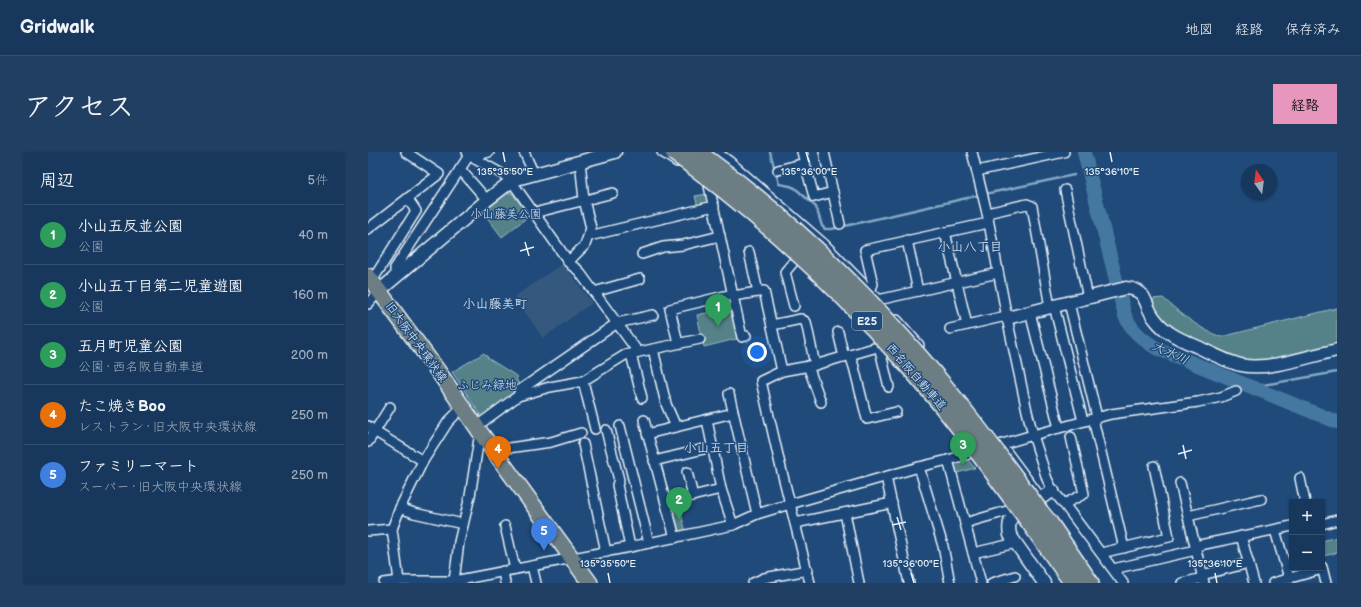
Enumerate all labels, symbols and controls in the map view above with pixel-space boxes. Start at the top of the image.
text: Gridwalk [20,16,95,39]
text: 地図 [1185,21,1213,38]
text: 経路 [1235,21,1263,38]
text: 保存済み [1285,21,1341,38]
button: 経路 [1273,84,1337,124]
text: アクセス [24,91,134,124]
north arrow [1241,164,1277,200]
text: 135°35'50"E [477,166,534,178]
text: 135°36'00"E [781,166,838,178]
text: 135°36'10"E [1085,166,1140,178]
text: 周辺 [40,171,74,191]
text: 5件 [308,172,328,188]
park label: 小山藤美公園 [470,207,542,222]
text: 小山五反並公園 [78,217,183,236]
text: 1 [50,227,56,243]
text: 40 m [298,227,328,243]
text: 公園 [78,239,104,255]
district label: 小山八丁目 [937,239,1003,255]
text: 小山五丁目第二児童遊園 [78,277,243,296]
text: 2 [49,287,57,303]
text: 160 m [293,287,328,303]
pin: 1 [705,294,731,327]
district label: 小山藤美町 [462,296,528,312]
text: 公園 [78,299,104,315]
street label: 旧大阪中央環状線 [382,299,450,385]
road number: E25 [852,312,882,330]
text: 五月町児童公園 [78,337,183,356]
water label: 大水川 [1149,338,1191,368]
street label: 西名阪自動車道 [883,340,949,414]
your location [747,342,767,362]
text: 3 [49,347,57,363]
text: 200 m [291,347,328,363]
text: 公園 · 西名阪自動車道 [78,359,203,375]
park label: ふじみ緑地 [457,378,517,393]
text: たこ焼きBoo [78,397,166,416]
text: 4 [49,407,57,423]
text: 250 m [291,407,328,423]
text: レストラン · 旧大阪中央環状線 [78,419,257,435]
pin: 3 [950,432,976,465]
pin: 4 [485,436,511,469]
district label: 小山五丁目 [683,440,749,456]
text: ファミリーマート [78,457,199,476]
text: 5 [49,467,57,483]
text: 250 m [291,467,328,483]
text: スーパー · 旧大阪中央環状線 [78,479,242,495]
pin: 2 [666,487,692,520]
map controls [1289,499,1325,571]
button: + [1289,499,1325,535]
pin: 5 [531,518,557,551]
button: − [1289,535,1325,571]
text: 135°35'50"E [580,558,637,570]
text: 135°36'00"E [883,558,940,570]
text: 135°36'10"E [1188,558,1243,570]

